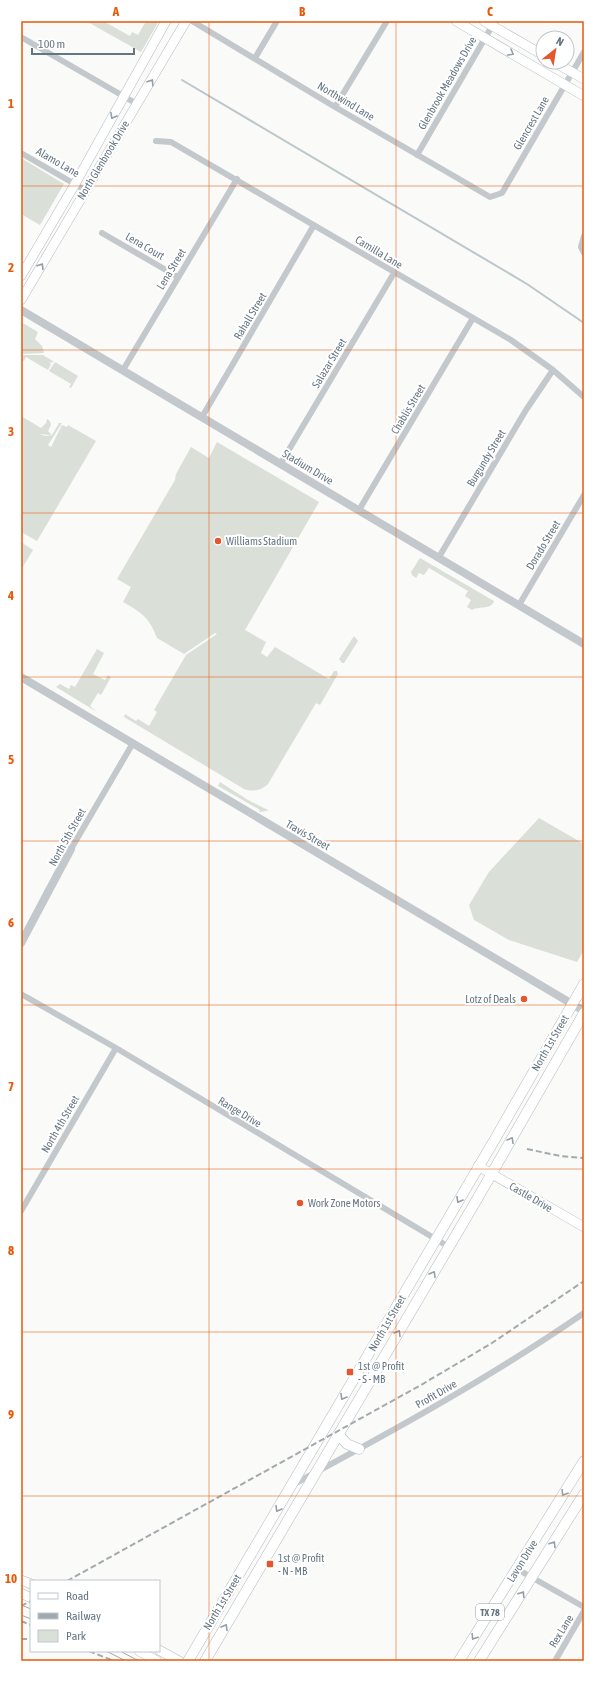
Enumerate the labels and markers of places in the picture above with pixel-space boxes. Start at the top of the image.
place label: Williams Stadium [226,535,297,547]
marker: Williams Stadium [213,536,223,546]
place label: Lotz of Deals [465,993,516,1005]
marker: Lotz of Deals [519,994,529,1004]
place label: Work Zone Motors [308,1197,380,1209]
marker: Work Zone Motors [295,1198,305,1208]
place label: 1st @ Profit - S - MB [358,1360,404,1385]
marker: 1st @ Profit - S - MB [345,1367,355,1377]
place label: 1st @ Profit - N - MB [278,1552,324,1577]
marker: 1st @ Profit - N - MB [265,1559,275,1569]

